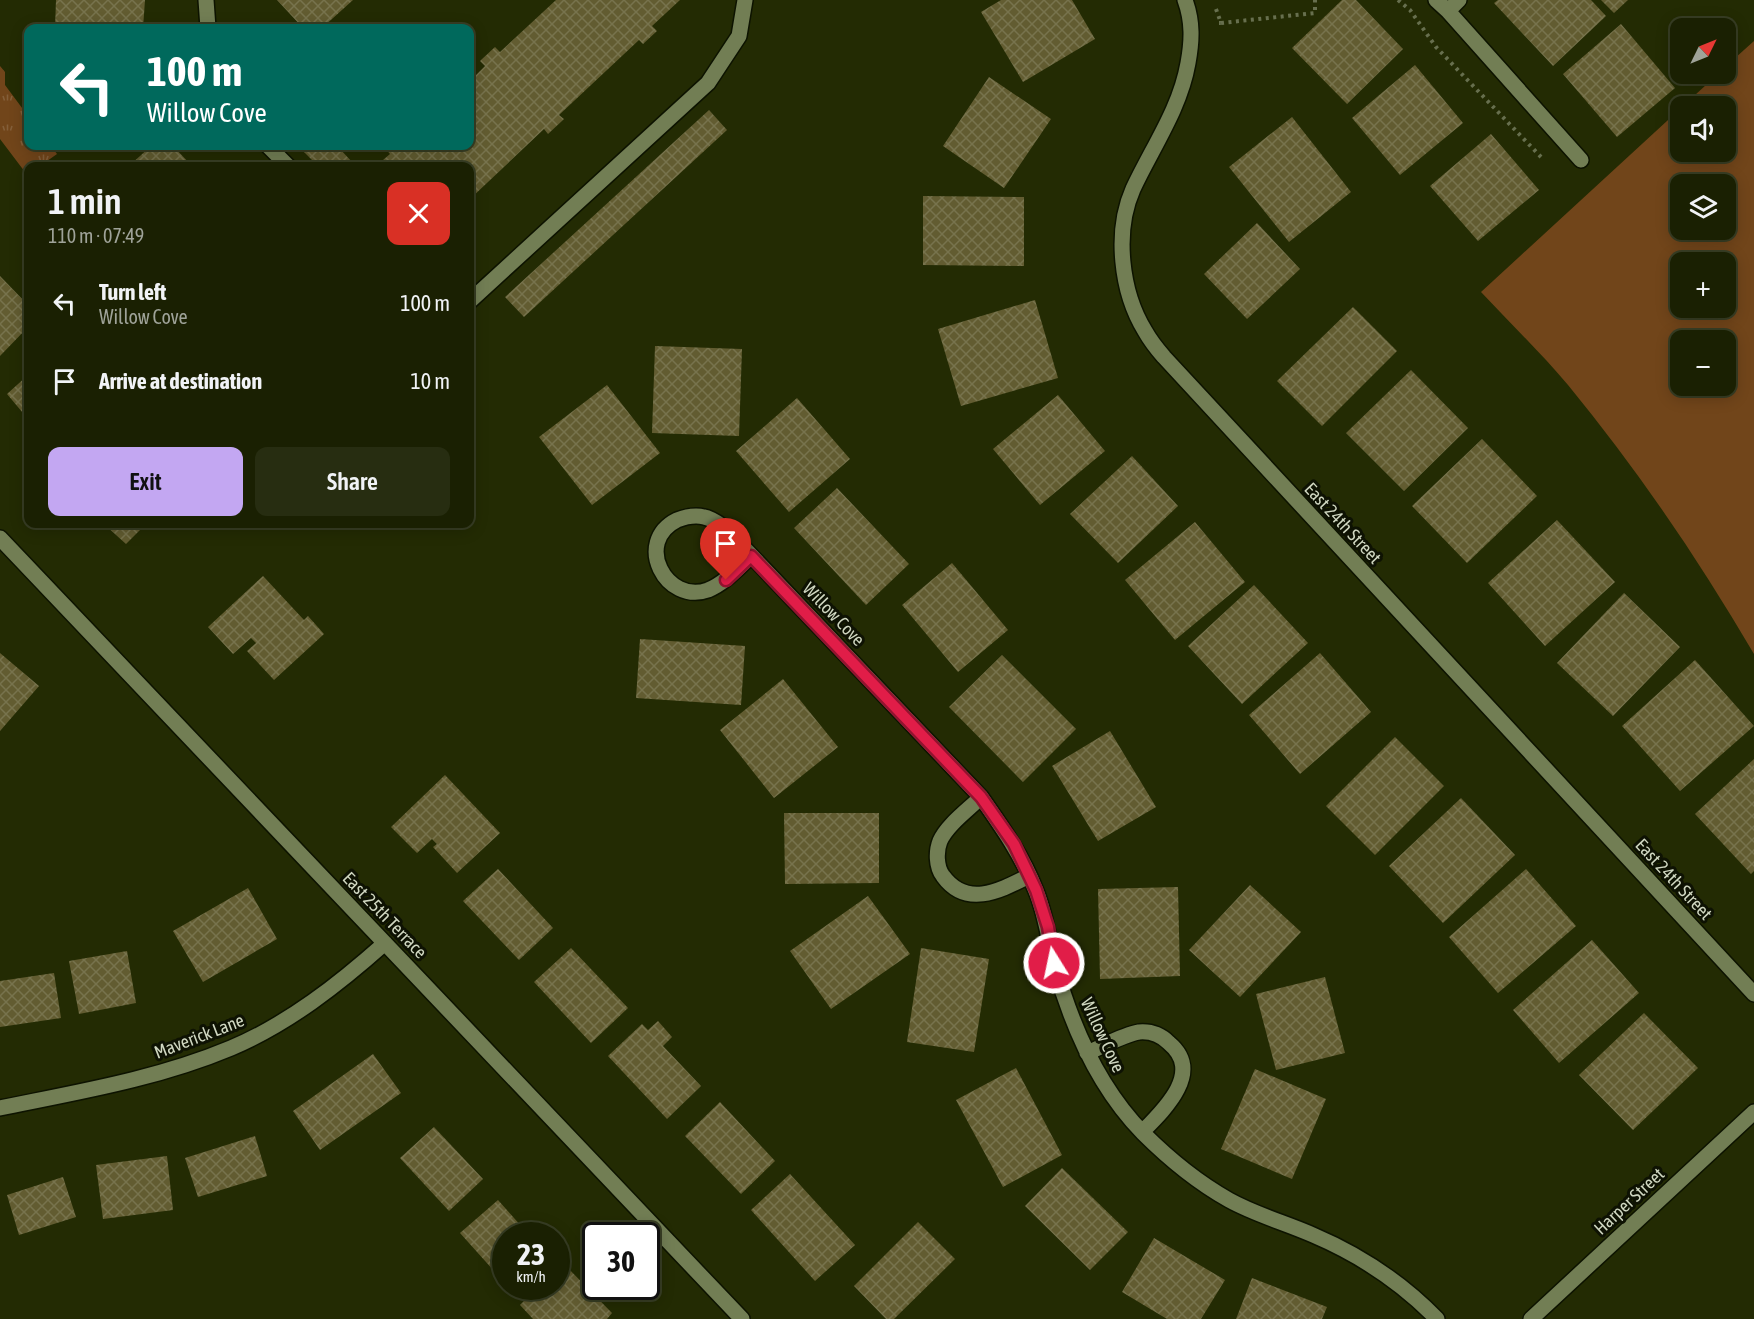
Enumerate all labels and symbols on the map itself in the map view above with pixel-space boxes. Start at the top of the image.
north arrow [1670,18,1736,84]
street label: East 24th Street [1300,478,1386,568]
pin [700,518,751,580]
street label: Willow Cove [799,578,869,650]
street label: East 24th Street [1631,834,1717,924]
street label: East 25th Terrace [339,867,431,963]
position arrow [1022,931,1086,995]
street label: Willow Cove [1077,994,1129,1076]
street label: Maverick Lane [151,1009,247,1063]
street label: Harper Street [1590,1163,1668,1239]
speed limit sign: 30 [582,1222,660,1300]

